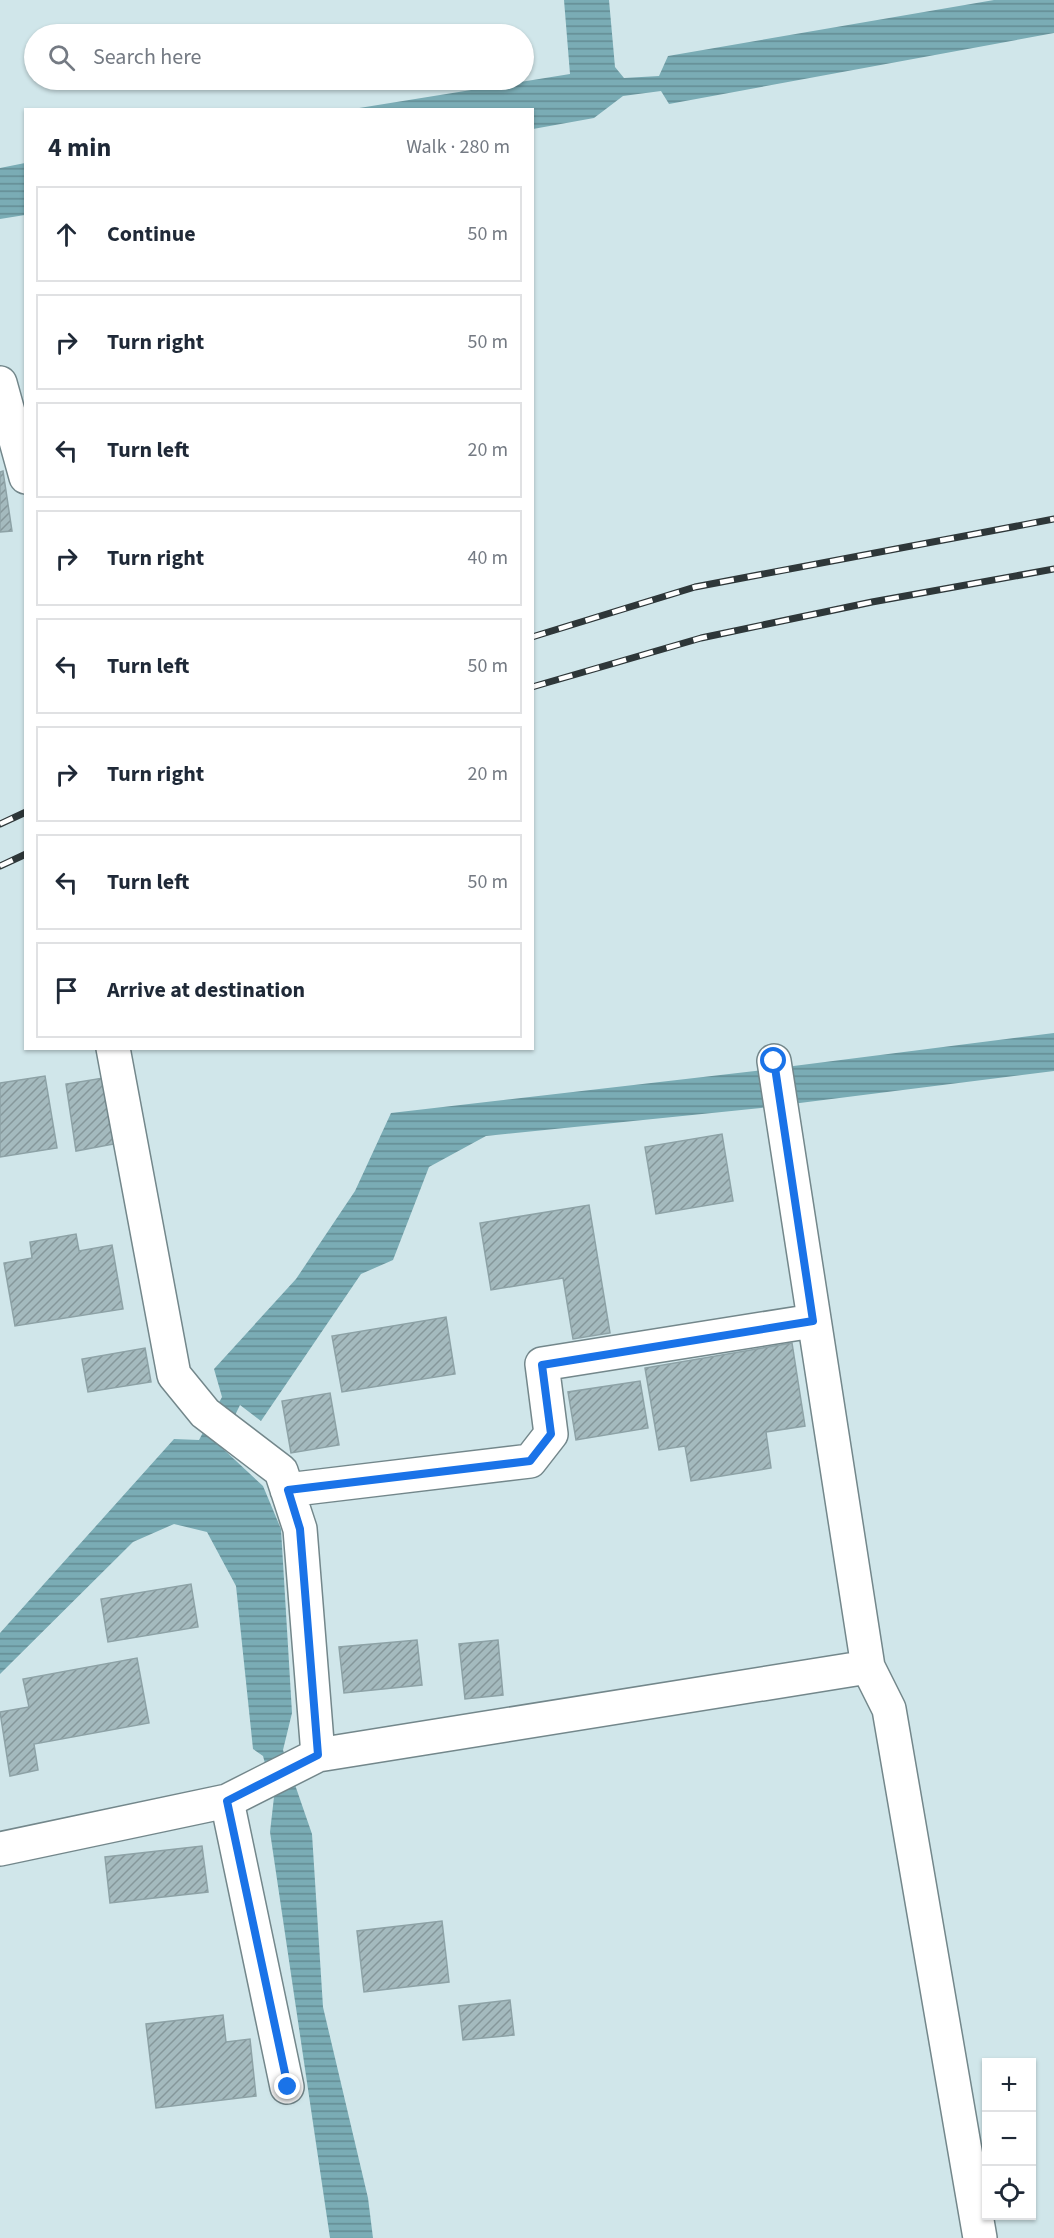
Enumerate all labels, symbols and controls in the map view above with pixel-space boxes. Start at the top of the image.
search box [24,24,534,90]
icon: search [45,41,78,74]
text: Search here [93,41,201,73]
text: 4 min [48,129,111,166]
text: Walk · 280 m [406,133,510,161]
icon: ahead [50,218,83,251]
text: Continue [107,218,196,250]
text: 50 m [468,220,508,248]
icon: right [50,326,83,359]
text: Turn right [107,326,204,358]
text: 50 m [468,328,508,356]
icon: left [50,434,83,467]
text: Turn left [107,434,189,466]
text: 20 m [468,436,508,464]
icon: right [50,542,83,575]
text: Turn right [107,542,204,574]
text: 40 m [468,544,508,572]
icon: left [50,650,83,683]
text: Turn left [107,650,189,682]
text: 50 m [468,652,508,680]
icon: right [50,758,83,791]
text: Turn right [107,758,204,790]
text: 20 m [468,760,508,788]
icon: left [50,866,83,899]
text: Turn left [107,866,189,898]
text: 50 m [468,868,508,896]
icon: arrive [50,974,83,1007]
text: Arrive at destination [107,974,305,1006]
route start [760,1047,786,1073]
map controls [982,2058,1036,2220]
button: + [982,2058,1036,2112]
route end [274,2073,300,2099]
button: − [982,2112,1036,2166]
button: locate [982,2166,1036,2220]

